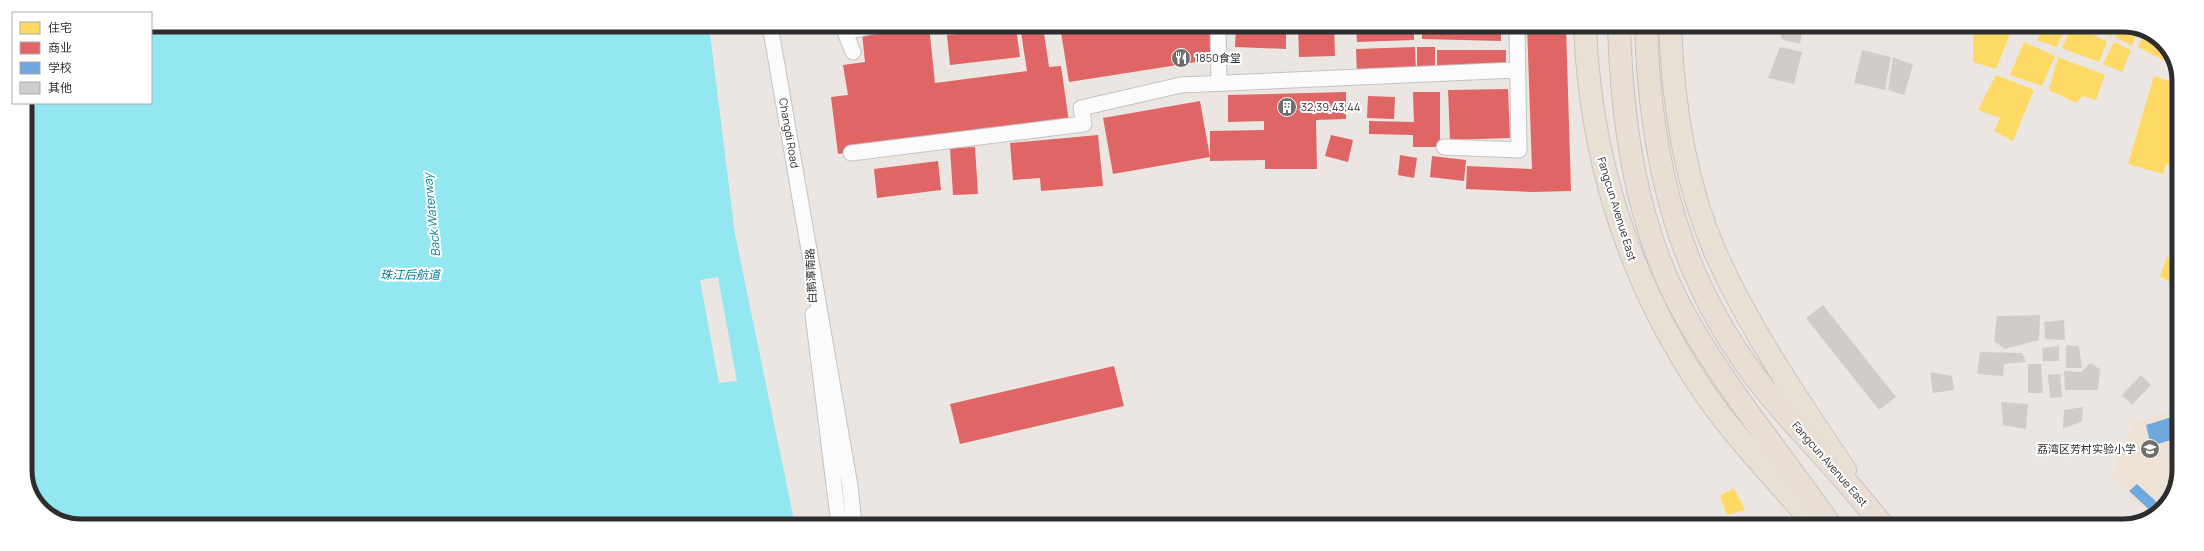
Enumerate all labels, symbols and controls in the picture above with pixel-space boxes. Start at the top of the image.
legend [12,12,152,104]
text: 住宅 [48,19,72,36]
text: 商业 [48,39,72,56]
restaurant icon: 1850食堂 [1170,47,1192,69]
place label: 1850食堂 [1195,50,1241,65]
text: 学校 [48,59,72,76]
text: 其他 [48,79,72,96]
building icon: 32,39,43,44 [1276,96,1298,118]
street label: Changdi Road [776,97,803,169]
place label: 32,39,43,44 [1301,99,1360,114]
street label: Fangcun Avenue East [1594,155,1640,263]
water label: Back Waterway [418,171,444,258]
street label: 白鹅潭南路 [802,248,819,304]
water label: 珠江后航道 [380,266,442,283]
street label: Fangcun Avenue East [1789,418,1872,509]
school or university icon: 荔湾区芳村实验小学 [2139,438,2161,460]
place label: 荔湾区芳村实验小学 [2037,441,2136,456]

